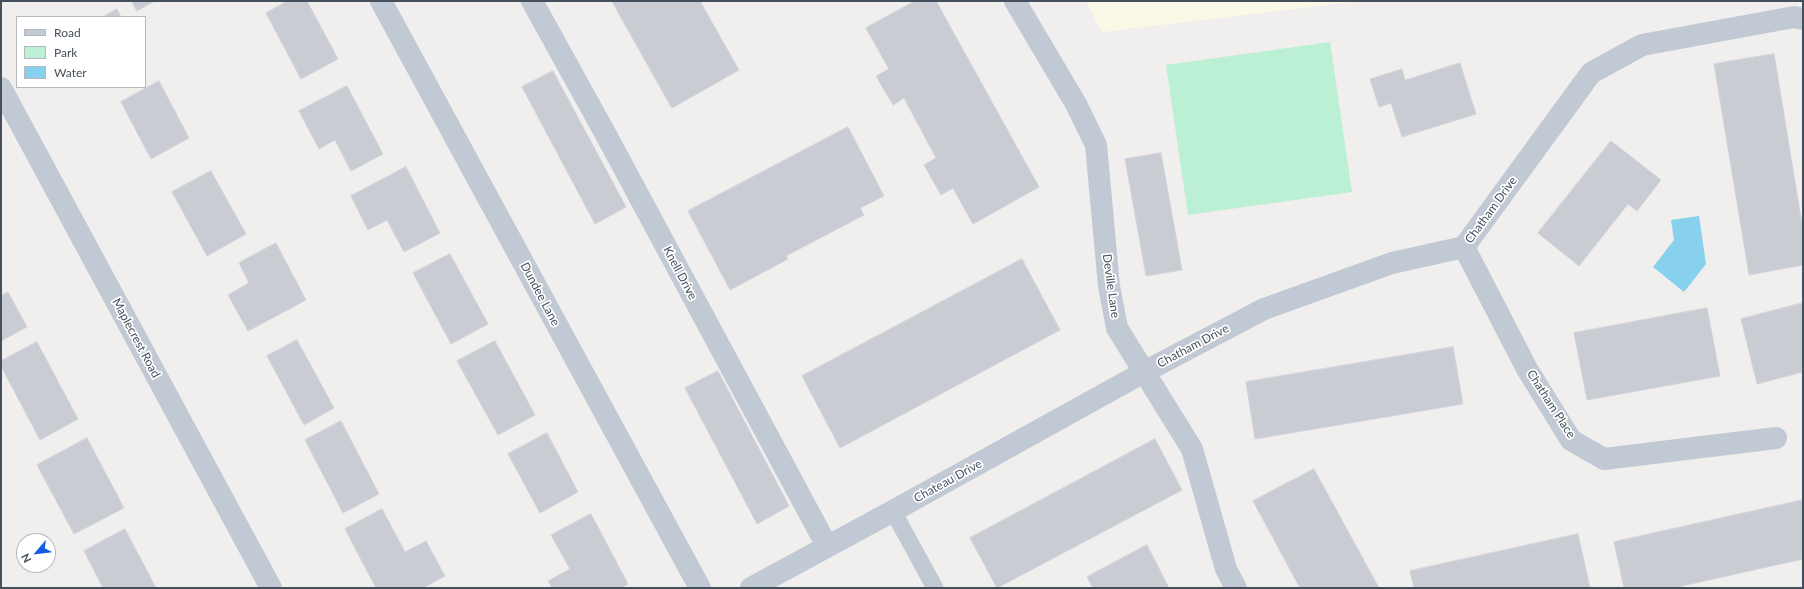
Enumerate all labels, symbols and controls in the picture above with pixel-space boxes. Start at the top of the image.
legend [16,16,146,88]
text: Road [54,25,81,40]
text: Park [54,45,77,60]
text: Water [54,65,87,80]
street label: Chatham Drive [1462,174,1520,246]
street label: Knell Drive [660,244,700,302]
street label: Deville Lane [1099,253,1123,319]
street label: Dundee Lane [517,260,563,328]
street label: Maplecrest Road [109,296,163,380]
street label: Chatham Drive [1155,321,1231,371]
street label: Chatham Place [1524,367,1578,441]
street label: Chateau Drive [911,456,985,506]
north arrow [16,533,56,573]
text: N [18,552,34,565]

